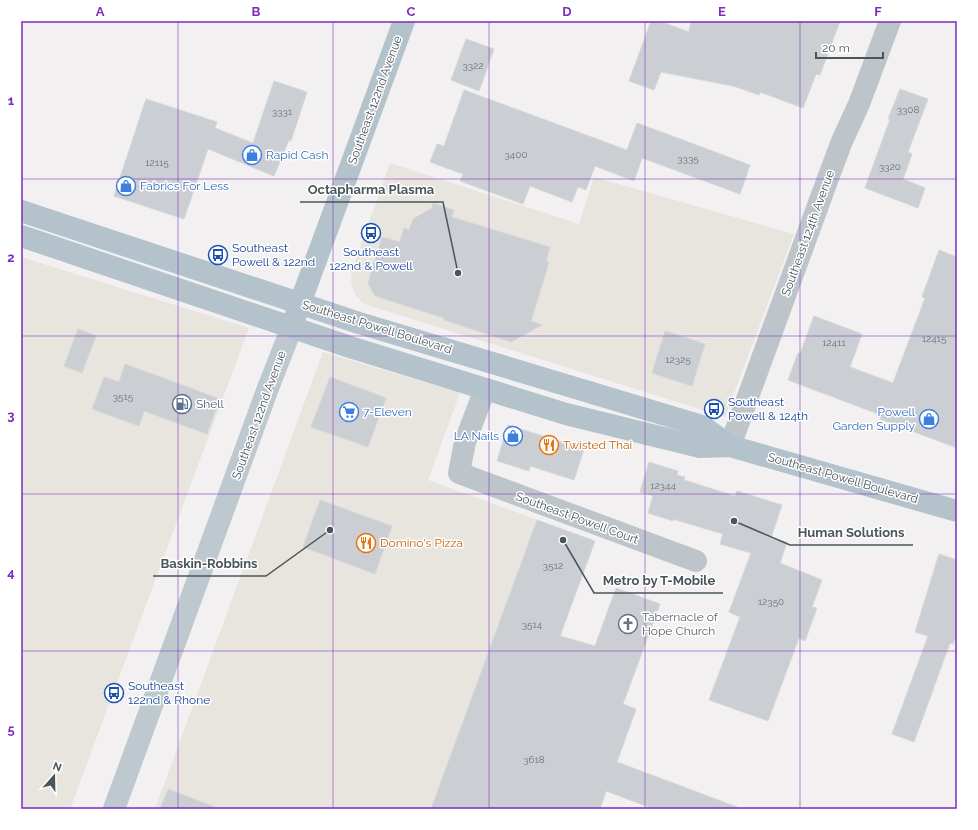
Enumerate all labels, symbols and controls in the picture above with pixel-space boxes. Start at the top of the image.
text: A [96,4,105,19]
text: B [252,4,261,19]
text: C [407,4,416,19]
text: D [562,4,572,19]
text: E [718,4,726,19]
text: F [874,4,882,19]
street label: Southeast 122nd Avenue [345,34,405,166]
scale bar [816,34,883,60]
text: 20 m [822,41,850,55]
house number: 3322 [462,60,484,71]
text: 1 [8,93,15,108]
house number: 3308 [897,104,919,115]
house number: 3331 [272,106,293,117]
shop icon: Rapid Cash [241,144,263,166]
place label: Rapid Cash [266,148,328,162]
house number: 3400 [504,149,528,160]
house number: 3335 [677,153,699,164]
house number: 12115 [145,157,169,168]
house number: 3320 [879,161,901,172]
street label: Southeast 124th Avenue [779,168,837,298]
shop icon: Fabrics For Less [115,175,137,197]
callout: Octapharma Plasma [300,177,443,202]
place label: Fabrics For Less [140,179,229,193]
text: Octapharma Plasma [308,182,435,197]
bus stop icon: Southeast 122nd & Powell [360,222,382,244]
place label: Southeast Powell & 122nd [232,241,315,269]
bus stop icon: Southeast Powell & 122nd [207,244,229,266]
place label: Southeast 122nd & Powell [329,245,414,273]
text: 2 [7,250,15,265]
street label: Southeast Powell Boulevard [300,298,454,356]
house number: 12415 [922,333,947,344]
house number: 12411 [822,337,846,348]
street label: Southeast 122nd Avenue [229,349,289,481]
house number: 12325 [665,354,691,365]
house number: 3515 [113,391,134,402]
fuel station icon: Shell [171,393,193,415]
place label: Southeast Powell & 124th [728,395,808,423]
place label: Shell [196,397,225,411]
bus stop icon: Southeast Powell & 124th [703,398,725,420]
supermarket icon: 7-Eleven [338,401,360,423]
place label: 7-Eleven [363,405,412,419]
place label: Powell Garden Supply [832,405,916,433]
text: 3 [7,408,15,423]
shop icon: Powell Garden Supply [918,408,940,430]
shop icon: LA Nails [502,425,524,447]
place label: LA Nails [454,429,499,443]
restaurant icon: Twisted Thai [538,434,560,456]
place label: Twisted Thai [563,438,632,452]
street label: Southeast Powell Boulevard [766,450,920,506]
house number: 12344 [650,480,676,491]
street label: Southeast Powell Court [514,489,640,547]
callout: Human Solutions [790,520,913,545]
text: Human Solutions [798,525,905,540]
restaurant icon: Domino's Pizza [355,532,377,554]
place label: Domino's Pizza [380,536,463,550]
callout: Baskin-Robbins [153,551,266,576]
text: Baskin-Robbins [161,556,258,571]
house number: 3512 [543,560,563,571]
text: 4 [7,565,15,580]
callout: Metro by T-Mobile [594,568,723,593]
text: Metro by T-Mobile [603,573,715,588]
house number: 12350 [758,596,784,607]
place label: Tabernacle of Hope Church [642,610,719,638]
church icon: Tabernacle of Hope Church [617,613,639,635]
house number: 3514 [522,619,543,630]
place label: Southeast 122nd & Rhone [128,679,210,707]
bus stop icon: Southeast 122nd & Rhone [103,682,125,704]
text: 5 [7,722,15,737]
house number: 3618 [523,754,545,765]
north arrow [34,756,74,796]
text: N [51,760,63,775]

